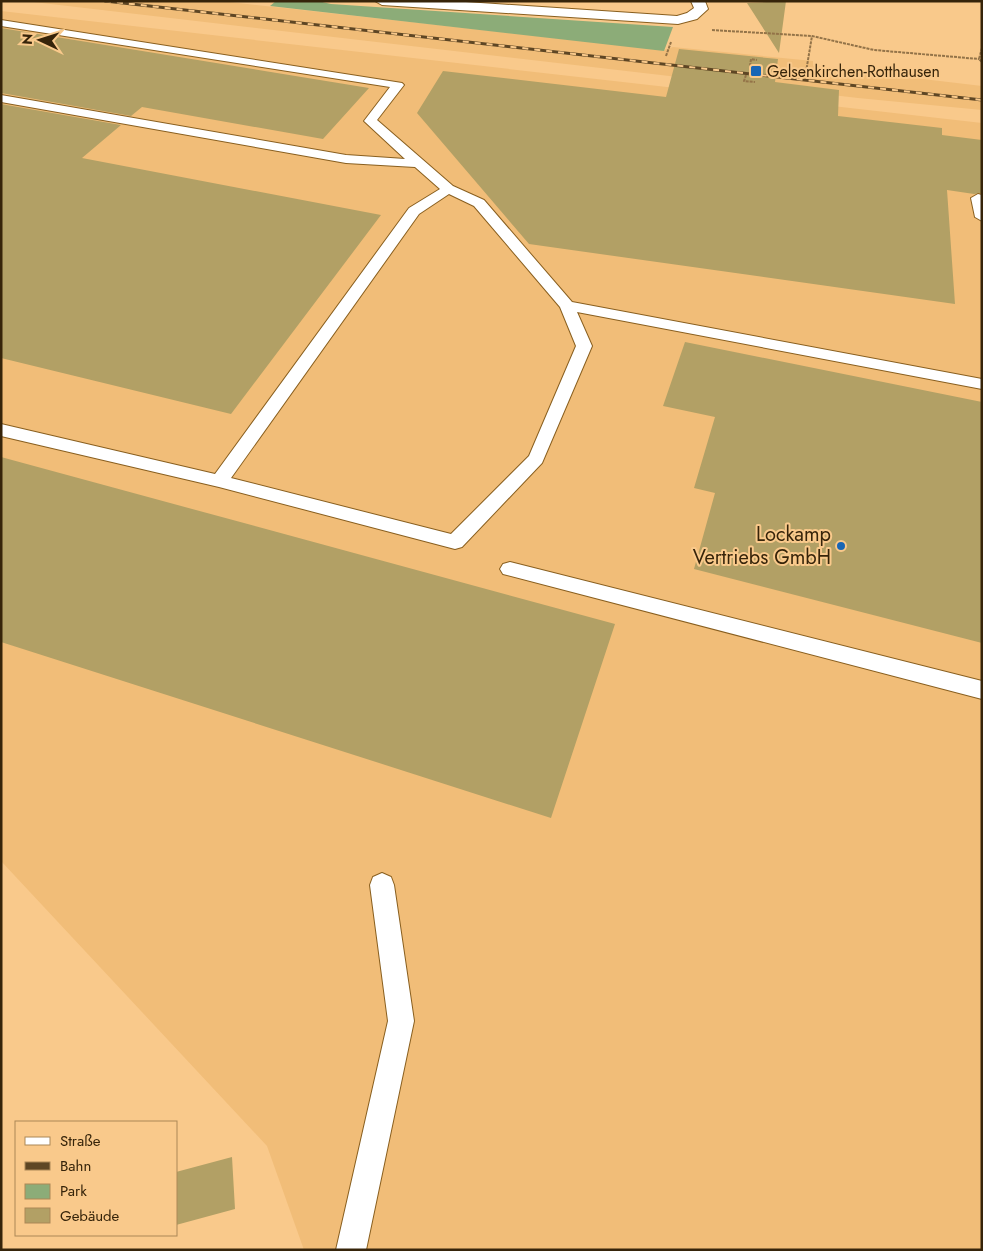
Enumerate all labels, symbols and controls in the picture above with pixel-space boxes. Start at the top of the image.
north arrow [15,15,65,65]
text: N [17,33,37,45]
place label: Gelsenkirchen-Rotthausen [767,60,940,83]
marker: Gelsenkirchen-Rotthausen [749,64,763,78]
place label: Lockamp Vertriebs GmbH [693,520,831,572]
marker: Lockamp Vertriebs GmbH [835,540,847,552]
legend [15,1121,178,1236]
text: Straße [60,1130,101,1152]
text: Bahn [60,1155,91,1177]
text: Park [60,1180,87,1202]
text: Gebäude [60,1205,120,1227]

